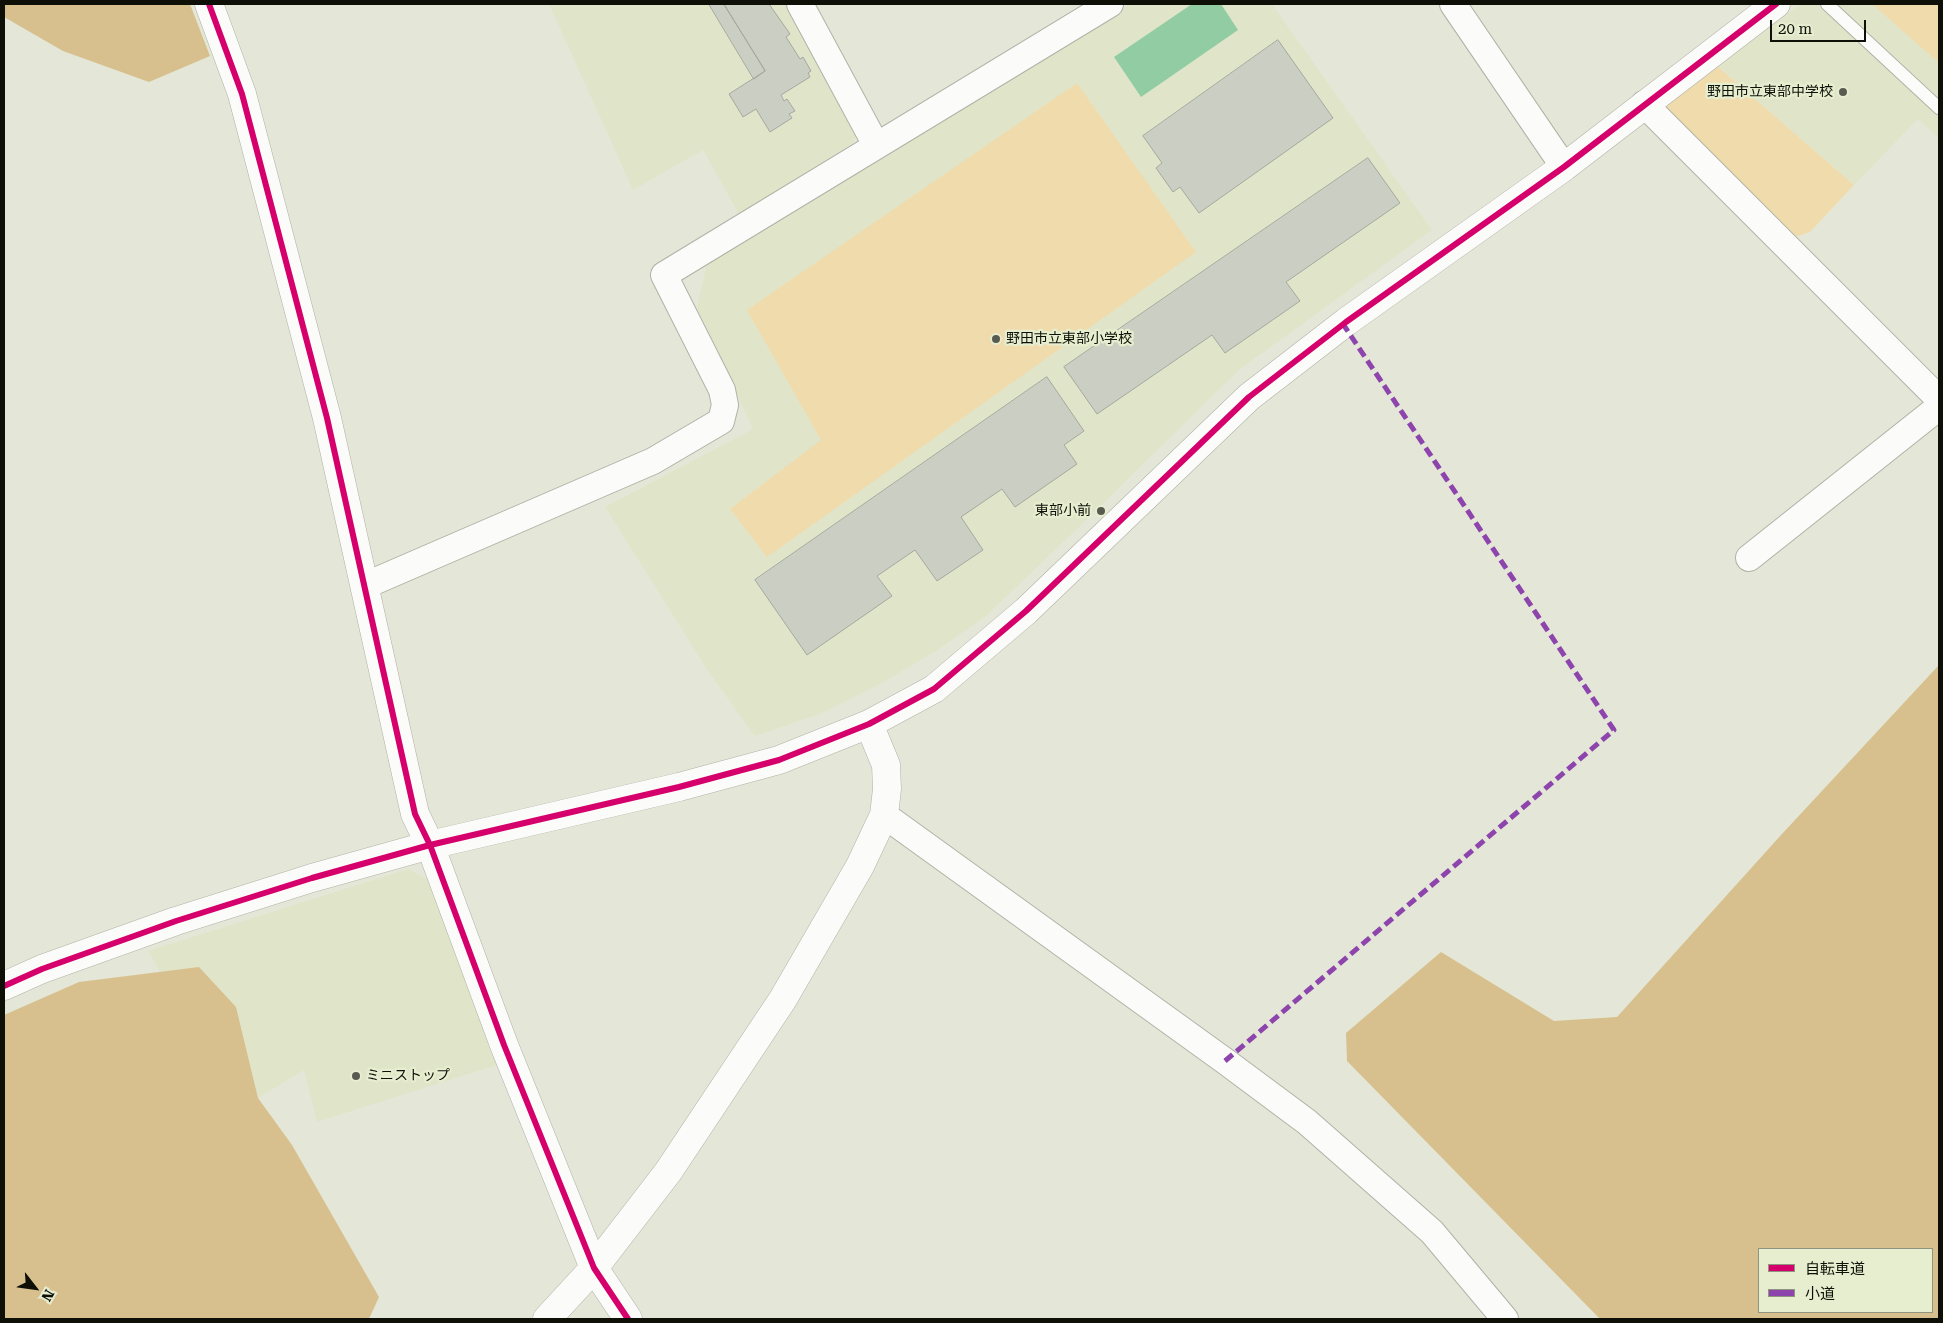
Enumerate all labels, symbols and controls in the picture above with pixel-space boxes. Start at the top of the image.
scale bar [1773,10,1869,42]
text: 20 m [1778,20,1812,38]
place label: 野田市立東部中学校 [1707,84,1833,100]
marker: 野田市立東部中学校 [1837,86,1849,98]
place label: 野田市立東部小学校 [1006,331,1132,347]
marker: 野田市立東部小学校 [990,333,1002,345]
place label: 東部小前 [1035,503,1091,519]
marker: 東部小前 [1095,505,1107,517]
place label: ミニストップ [366,1068,450,1084]
marker: ミニストップ [350,1070,362,1082]
legend [1758,1248,1933,1313]
text: 自転車道 [1805,1260,1865,1278]
north arrow [10,1263,60,1313]
text: 小道 [1805,1285,1835,1303]
text: N [38,1287,58,1304]

